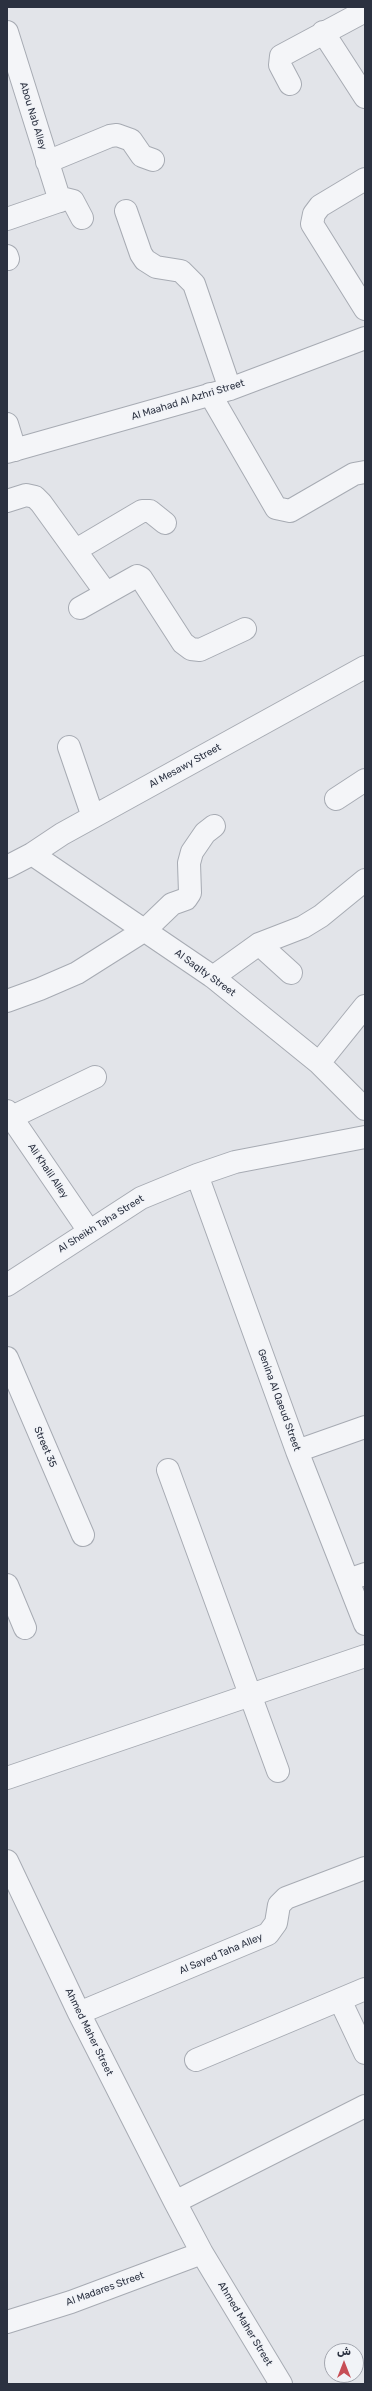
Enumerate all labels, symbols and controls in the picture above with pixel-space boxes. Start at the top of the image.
street label: Abou Nab Alley [17,81,49,151]
street label: Al Maahad Al Azhri Street [130,377,246,423]
street label: Al Mesawy Street [147,741,223,791]
street label: Al Saqlty Street [172,947,238,999]
street label: Ali Khalil Alley [25,1141,71,1201]
street label: Al Sheikh Taha Street [56,1193,146,1255]
street label: Genina Al Qaeud Street [255,1347,303,1453]
street label: Street 35 [31,1425,59,1469]
street label: Al Sayed Taha Alley [177,1931,265,1977]
street label: Ahmed Maher Street [63,1986,115,2078]
street label: Al Madares Street [64,2269,146,2309]
street label: Ahmed Maher Street [215,2280,275,2368]
north arrow [324,2343,364,2383]
text: ش [337,2345,351,2358]

